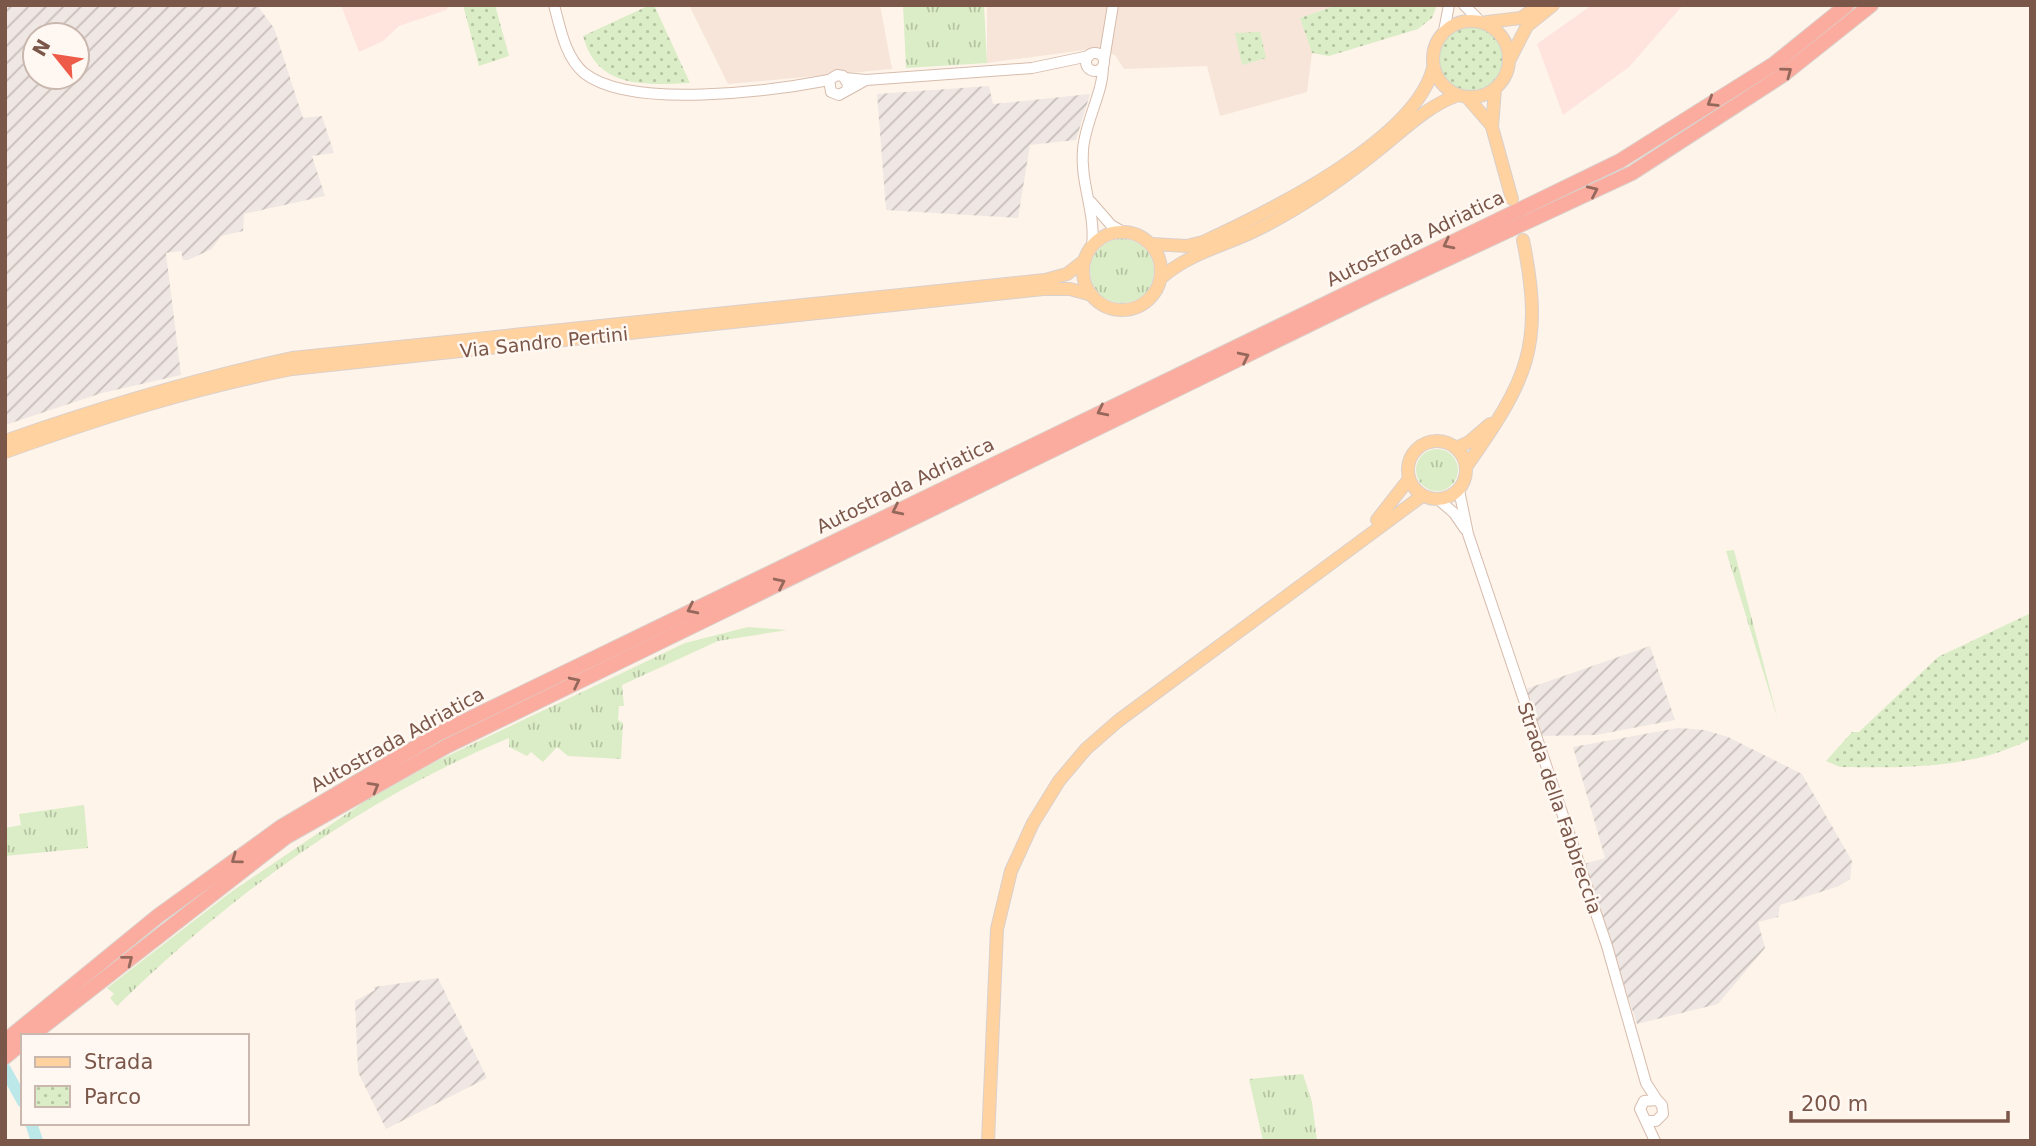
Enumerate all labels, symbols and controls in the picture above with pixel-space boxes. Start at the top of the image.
north arrow [21,21,91,91]
text: N [28,35,55,60]
one-way arrow [1779,67,1792,80]
one-way arrow [1706,93,1719,106]
street label: Autostrada Adriatica [1323,185,1507,291]
one-way arrow [1586,185,1598,199]
one-way arrow [1443,235,1455,249]
street label: Via Sandro Pertini [459,322,629,362]
one-way arrow [1237,351,1249,365]
one-way arrow [1097,403,1109,417]
street label: Autostrada Adriatica [813,432,997,538]
one-way arrow [892,502,904,516]
one-way arrow [773,577,785,591]
one-way arrow [687,601,699,615]
one-way arrow [568,677,580,691]
street label: Autostrada Adriatica [306,682,488,796]
street label: Strada della Fabbreccia [1513,699,1607,917]
one-way arrow [366,782,379,795]
one-way arrow [231,851,244,864]
one-way arrow [120,955,132,968]
legend [21,1034,248,1125]
text: Strada [84,1050,153,1074]
scale bar [1791,1080,2008,1124]
text: Parco [84,1085,141,1109]
text: 200 m [1801,1092,1868,1116]

